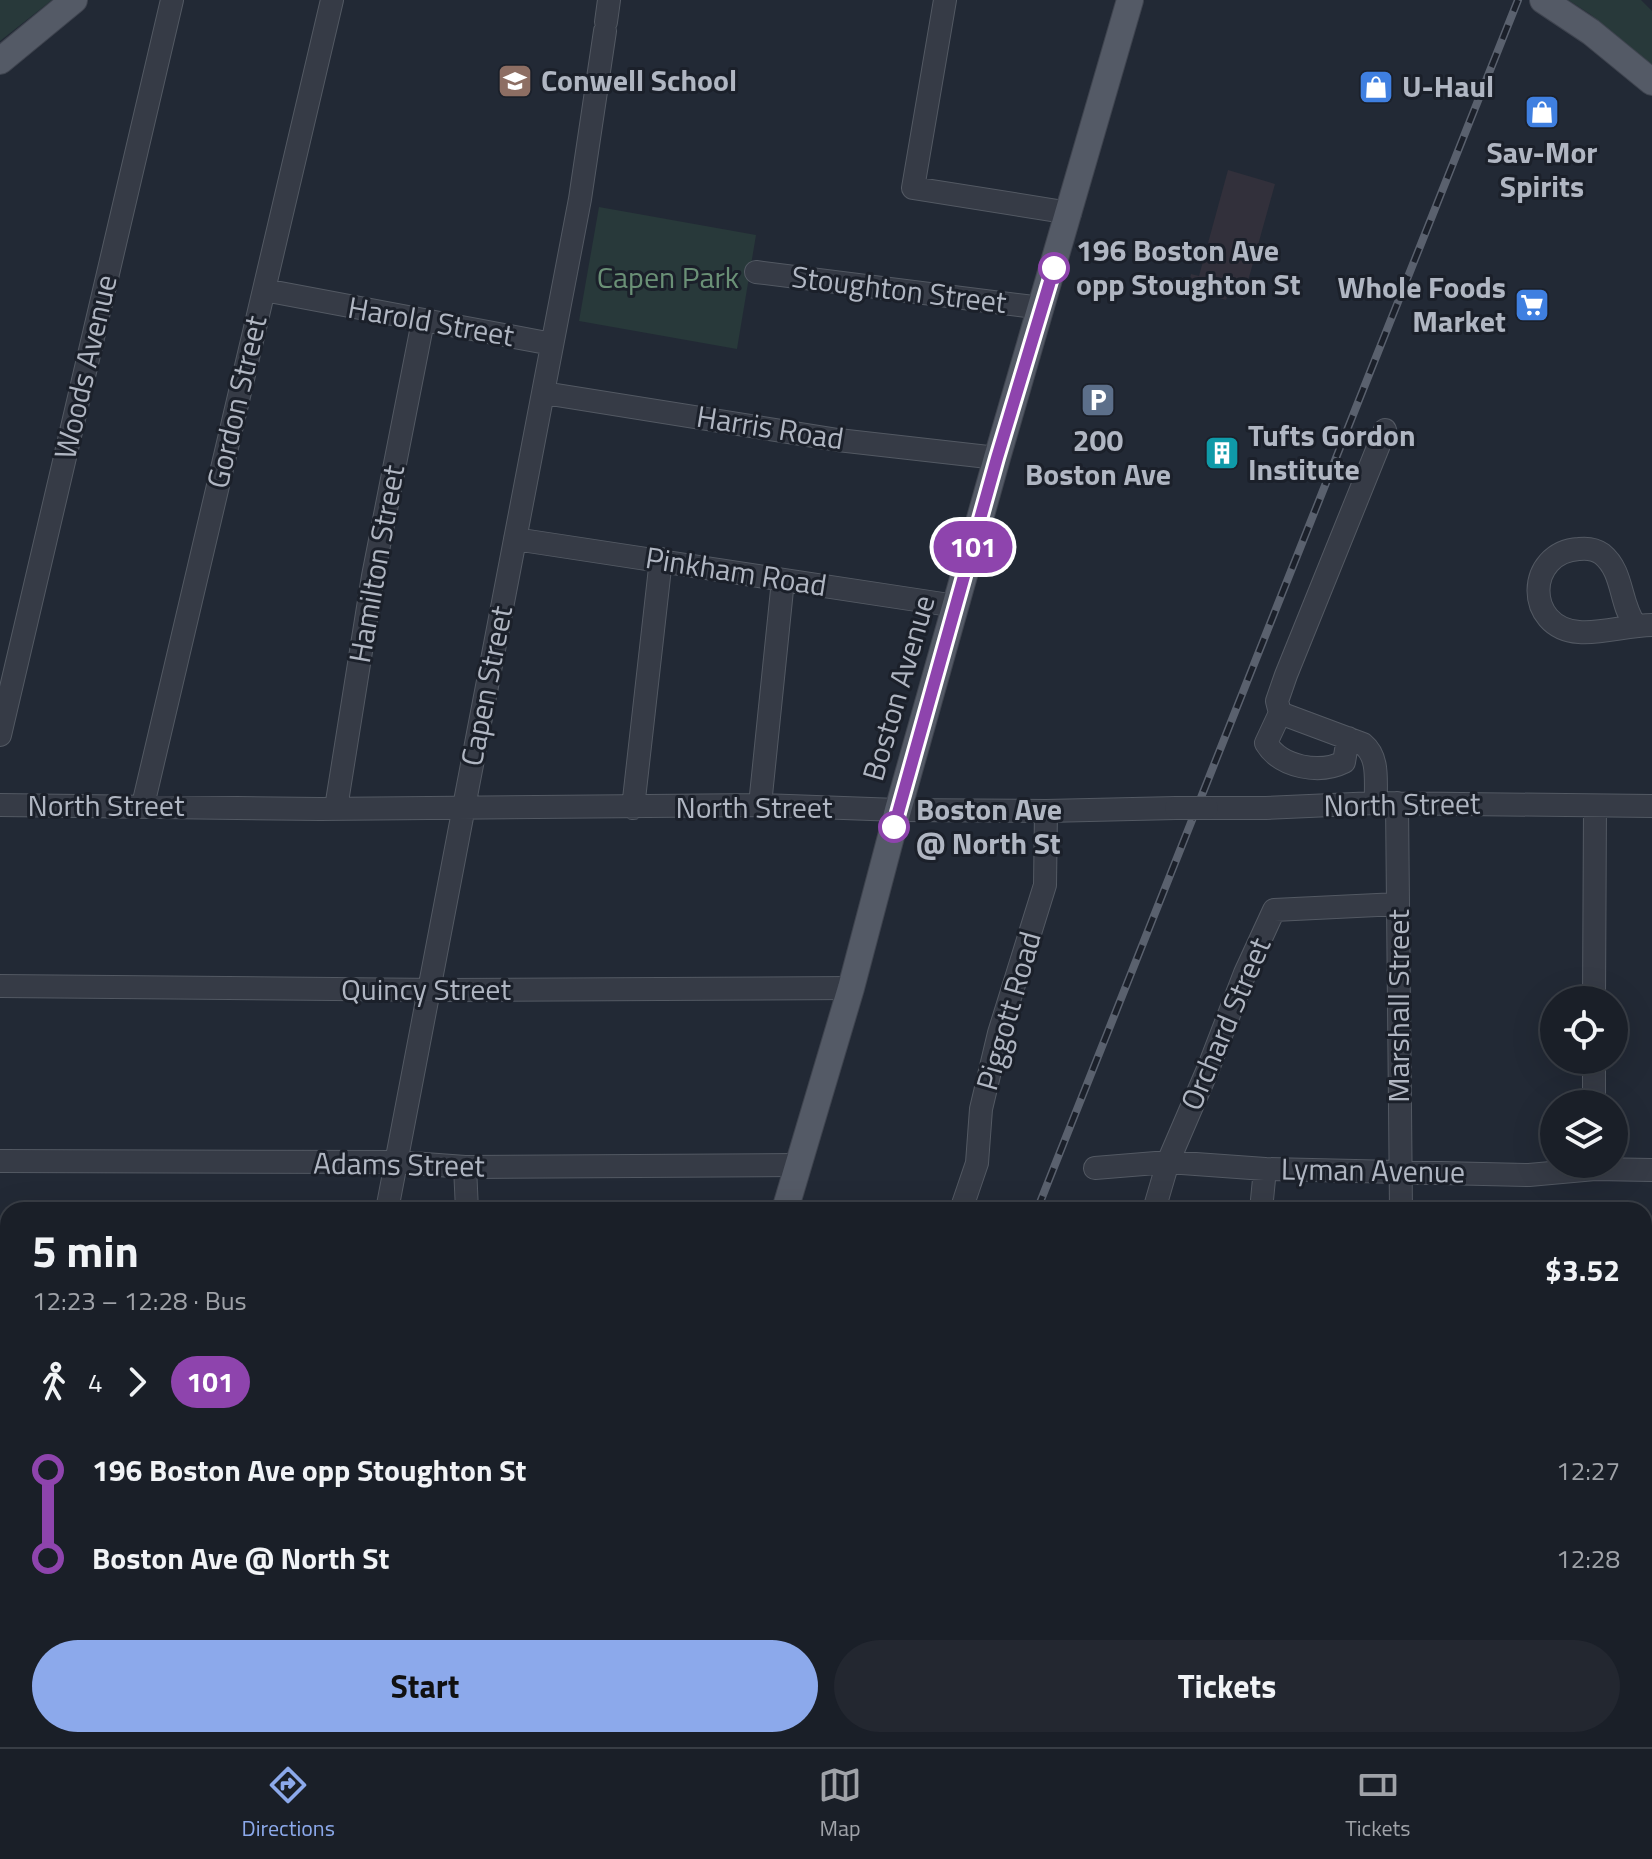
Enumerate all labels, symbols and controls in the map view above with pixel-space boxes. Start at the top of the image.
place label: Conwell School [541,57,737,103]
school or university icon: Conwell School [496,62,534,100]
place label: U-Haul [1402,63,1494,109]
shop icon: U-Haul [1357,68,1395,106]
shop icon: Sav-Mor Spirits [1523,93,1561,131]
place label: Sav-Mor Spirits [1486,129,1598,209]
place label: 196 Boston Ave opp Stoughton St [1076,227,1301,307]
street label: Stoughton Street [789,253,1010,325]
marker: 196 Boston Ave opp Stoughton St [1039,253,1069,283]
park label: Capen Park [597,254,739,300]
place label: Whole Foods Market [1338,264,1506,344]
street label: Woods Avenue [41,270,129,464]
street label: Harold Street [344,284,518,358]
supermarket icon: Whole Foods Market [1513,286,1551,324]
street label: Gordon Street [194,310,278,493]
parking icon: 200 Boston Ave [1079,381,1117,419]
street label: Harris Road [693,393,847,461]
place label: Tufts Gordon Institute [1248,412,1416,492]
place label: 200 Boston Ave [1025,417,1171,497]
building icon: Tufts Gordon Institute [1203,434,1241,472]
street label: Hamilton Street [336,461,416,666]
line badge: 101 [927,521,1019,573]
text: 101 [949,525,997,568]
street label: Pinkham Road [642,534,830,608]
street label: Boston Avenue [850,589,946,786]
street label: Capen Street [448,601,524,770]
street label: North Street [1323,780,1481,828]
street label: North Street [28,782,185,828]
street label: North Street [676,784,833,830]
place label: Boston Ave @ North St [916,786,1062,866]
marker: Boston Ave @ North St [879,812,909,842]
street label: Marshall Street [1375,909,1421,1103]
street label: Piggott Road [963,926,1053,1096]
street label: Orchard Street [1168,930,1282,1117]
street label: Quincy Street [341,966,511,1012]
map controls [1540,986,1628,1178]
button: locate [1540,986,1628,1074]
button: layers [1540,1090,1628,1178]
street label: Adams Street [313,1140,486,1189]
street label: Lyman Avenue [1281,1145,1465,1195]
text: 5 min [32,1217,139,1284]
text: $3.52 [1545,1247,1620,1293]
text: 12:23 – 12:28 · Bus [32,1281,247,1320]
icon: walk [32,1360,76,1404]
icon: forward [115,1360,159,1404]
text: 101 [187,1360,234,1403]
text: 4 [88,1363,103,1402]
text: 196 Boston Ave opp Stoughton St [92,1447,526,1493]
text: 12:27 [1556,1451,1620,1490]
text: Boston Ave @ North St [92,1535,389,1581]
text: 12:28 [1556,1539,1620,1578]
button: Start [32,1640,818,1732]
button: Tickets [834,1640,1620,1732]
tab: Directions [242,1763,335,1845]
tab: Map [818,1763,862,1845]
tab: Tickets [1345,1763,1410,1845]

